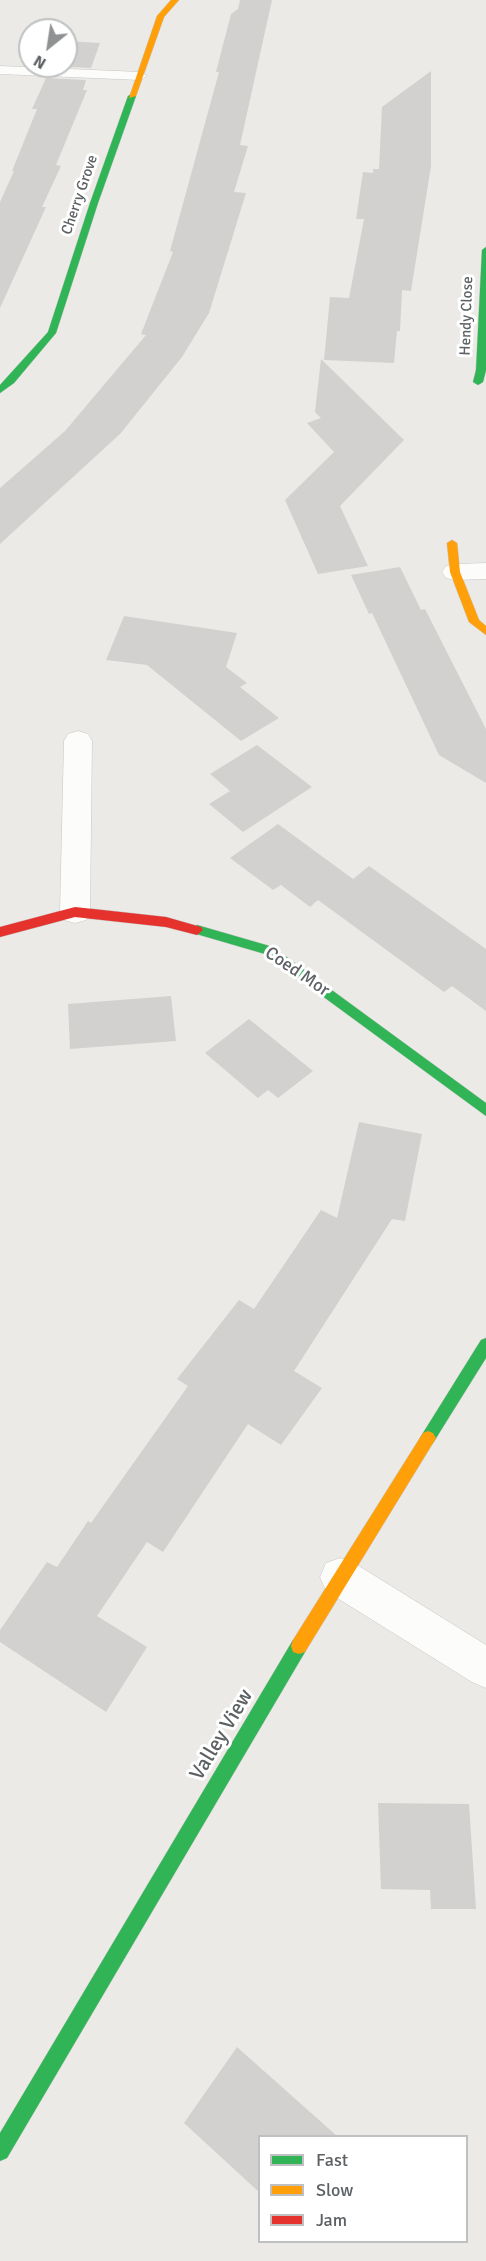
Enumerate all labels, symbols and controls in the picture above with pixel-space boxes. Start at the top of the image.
north arrow [18,18,78,78]
text: N [30,50,50,73]
street label: Cherry Grove [58,153,102,237]
street label: Hendy Close [457,276,477,356]
street label: Coed Mor [261,943,333,1001]
street label: Valley View [185,1685,259,1785]
legend [258,2135,468,2243]
text: Fast [316,2149,348,2171]
text: Slow [316,2179,353,2201]
text: Jam [316,2209,347,2231]

